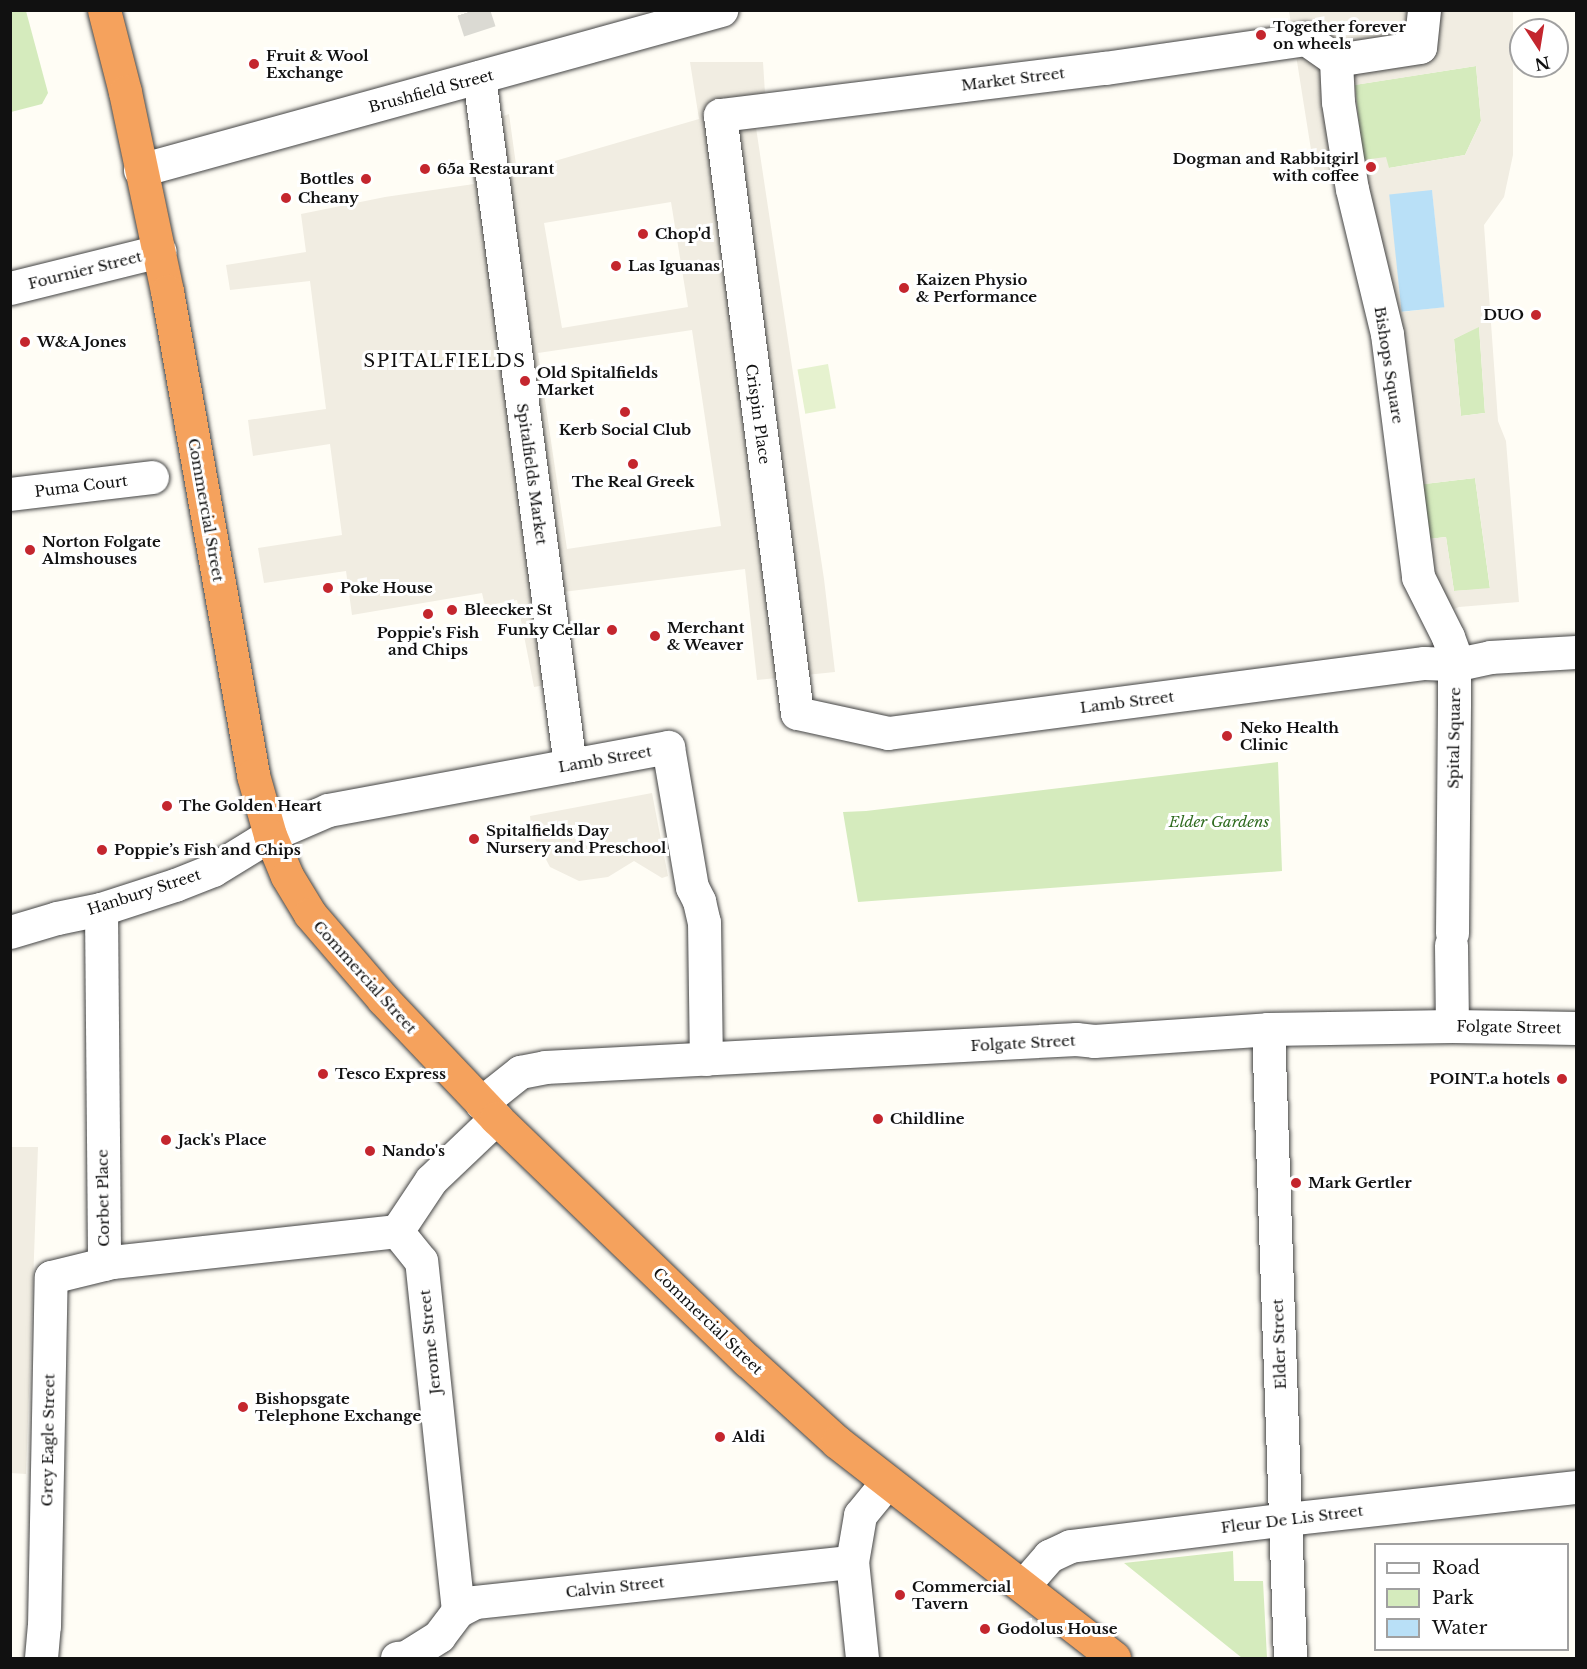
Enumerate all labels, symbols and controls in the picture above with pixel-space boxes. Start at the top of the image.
place label: Together forever on wheels [1273,17,1406,52]
north arrow [1509,18,1569,78]
marker: Together forever on wheels [1254,28,1268,42]
place label: Fruit & Wool Exchange [266,46,369,81]
text: N [1533,52,1552,75]
marker: Fruit & Wool Exchange [247,57,261,71]
street label: Market Street [960,64,1066,94]
street label: Brushfield Street [367,66,495,116]
place label: Dogman and Rabbitgirl with coffee [1173,149,1359,184]
place label: 65a Restaurant [437,160,554,178]
marker: Dogman and Rabbitgirl with coffee [1364,160,1378,174]
marker: 65a Restaurant [418,162,432,176]
place label: Bottles [300,170,354,188]
marker: Bottles [359,172,373,186]
place label: Cheany [298,189,359,207]
marker: Cheany [279,191,293,205]
place label: Chop'd [655,225,711,243]
marker: Chop'd [636,227,650,241]
street label: Fournier Street [26,247,144,293]
place label: Las Iguanas [628,257,720,275]
marker: Las Iguanas [609,259,623,273]
place label: Kaizen Physio & Performance [916,270,1037,305]
marker: Kaizen Physio & Performance [897,281,911,295]
street label: Bishops Square [1371,305,1407,425]
place label: DUO [1483,306,1524,324]
marker: DUO [1529,308,1543,322]
place label: W&A Jones [37,333,127,351]
marker: W&A Jones [18,335,32,349]
district label: SPITALFIELDS [364,350,526,372]
place label: Old Spitalfields Market [537,363,658,398]
street label: Crispin Place [742,363,774,465]
marker: Old Spitalfields Market [518,374,532,388]
street label: Spitalfields Market [513,402,551,546]
marker: Kerb Social Club [618,405,632,419]
place label: Kerb Social Club [559,421,691,439]
street label: Commercial Street [185,437,227,583]
marker: The Real Greek [626,457,640,471]
street label: Puma Court [33,471,129,501]
place label: The Real Greek [572,473,694,491]
place label: Norton Folgate Almshouses [42,532,161,567]
marker: Norton Folgate Almshouses [23,543,37,557]
place label: Poke House [340,579,433,597]
marker: Poke House [321,581,335,595]
place label: Bleecker St [464,601,553,619]
marker: Bleecker St [445,603,459,617]
marker: Poppie's Fish and Chips [421,607,435,621]
place label: Merchant & Weaver [667,618,744,653]
place label: Funky Cellar [497,621,600,639]
place label: Poppie's Fish and Chips [377,623,479,658]
marker: Funky Cellar [605,623,619,637]
marker: Merchant & Weaver [648,629,662,643]
street label: Lamb Street [1079,687,1175,717]
street label: Spital Square [1444,687,1464,789]
place label: Neko Health Clinic [1240,718,1339,753]
marker: Neko Health Clinic [1218,727,1236,745]
street label: Lamb Street [557,742,653,776]
place label: The Golden Heart [179,797,322,815]
marker: The Golden Heart [160,799,174,813]
park label: Elder Gardens [1169,813,1269,831]
place label: Spitalfields Day Nursery and Preschool [486,821,667,856]
marker: Spitalfields Day Nursery and Preschool [467,832,481,846]
place label: Poppie’s Fish and Chips [114,841,301,859]
marker: Poppie’s Fish and Chips [95,843,109,857]
street label: Hanbury Street [85,865,203,919]
street label: Commercial Street [310,917,420,1037]
street label: Folgate Street [1456,1017,1562,1037]
street label: Folgate Street [970,1031,1076,1055]
place label: Tesco Express [335,1065,446,1083]
marker: Tesco Express [316,1067,330,1081]
place label: POINT.a hotels [1429,1070,1550,1088]
marker: POINT.a hotels [1555,1072,1569,1086]
place label: Childline [890,1110,965,1128]
marker: Childline [871,1112,885,1126]
place label: Jack's Place [178,1131,266,1149]
marker: Jack's Place [159,1133,173,1147]
place label: Nando's [382,1142,445,1160]
marker: Nando's [363,1144,377,1158]
street label: Corbet Place [93,1149,113,1247]
place label: Mark Gertler [1308,1174,1412,1192]
marker: Mark Gertler [1289,1176,1303,1190]
street label: Commercial Street [649,1264,767,1378]
street label: Jerome Street [416,1289,444,1395]
street label: Elder Street [1268,1298,1290,1390]
street label: Grey Eagle Street [38,1373,58,1507]
place label: Bishopsgate Telephone Exchange [255,1389,421,1424]
marker: Bishopsgate Telephone Exchange [236,1400,250,1414]
place label: Aldi [732,1428,765,1446]
marker: Aldi [713,1430,727,1444]
street label: Fleur De Lis Street [1220,1501,1364,1537]
legend [1374,1543,1569,1651]
text: Road [1432,1557,1480,1579]
street label: Calvin Street [565,1573,665,1601]
place label: Commercial Tavern [912,1577,1011,1612]
text: Park [1432,1587,1474,1609]
marker: Commercial Tavern [893,1588,907,1602]
text: Water [1432,1617,1487,1639]
place label: Godolus House [997,1620,1117,1638]
marker: Godolus House [978,1622,992,1636]

